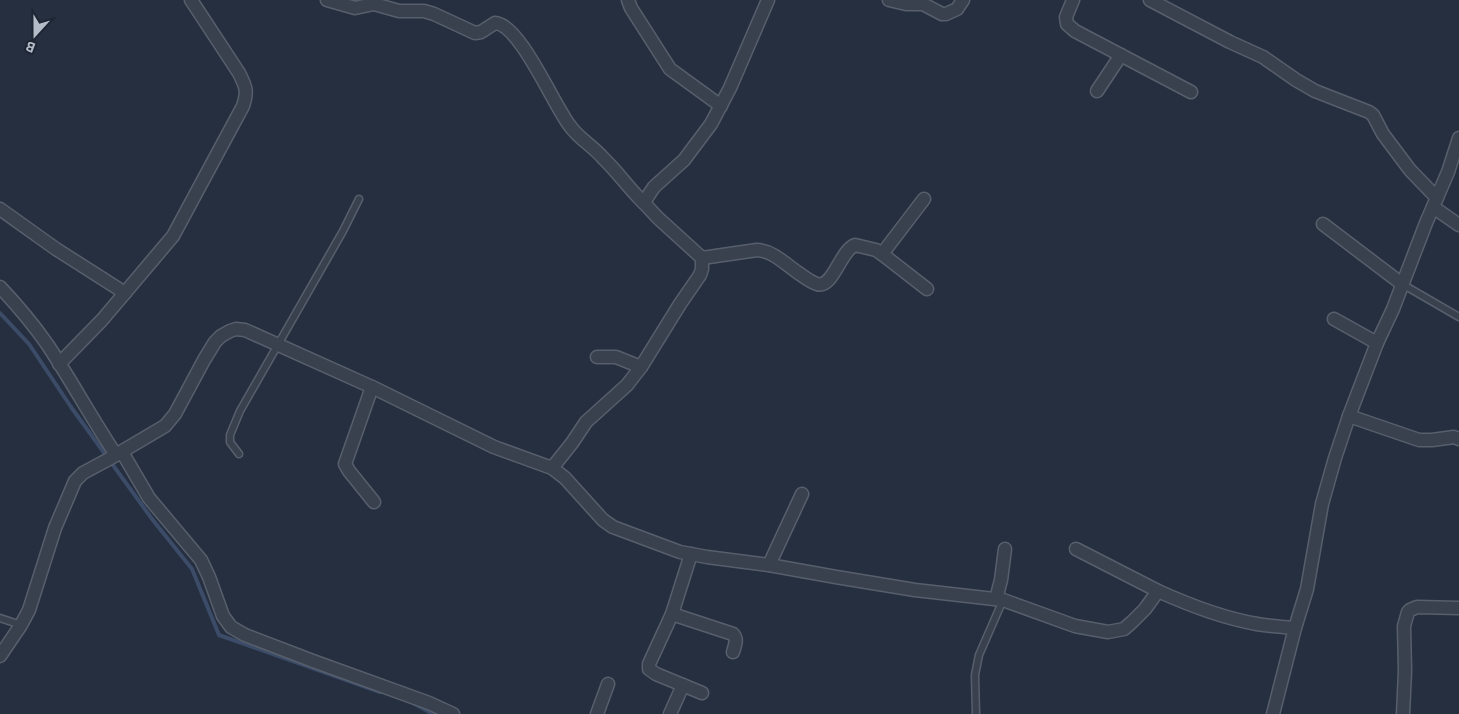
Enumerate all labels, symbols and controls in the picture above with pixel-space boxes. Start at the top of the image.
north arrow [10,10,60,60]
text: B [23,38,37,57]

